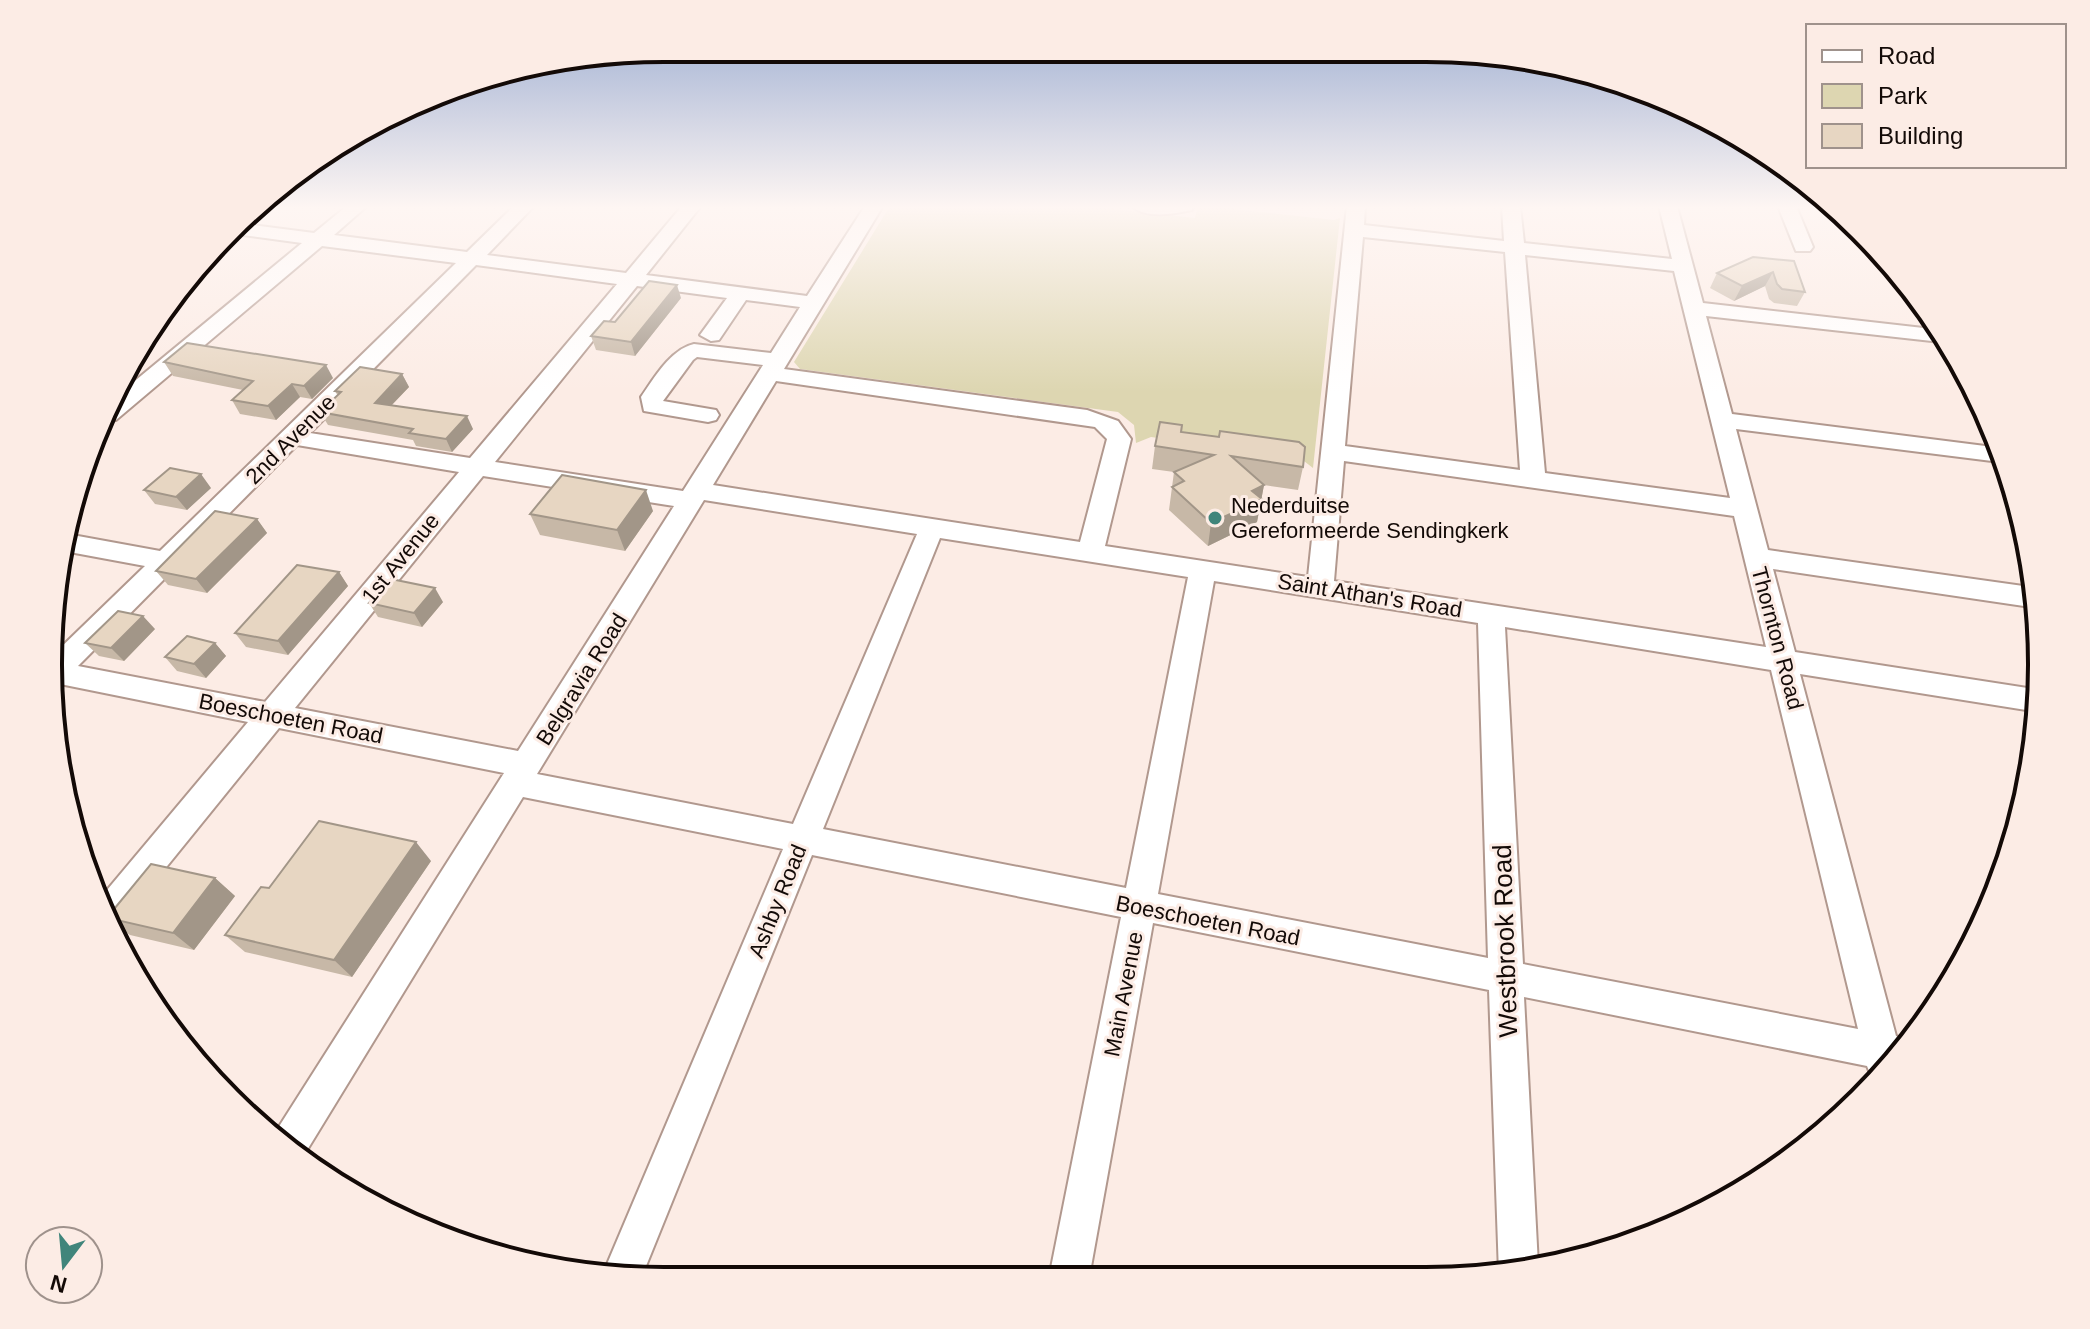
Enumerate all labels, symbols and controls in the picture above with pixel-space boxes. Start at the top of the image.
legend [1806,24,2066,168]
text: Road [1878,42,1935,69]
text: Park [1878,82,1928,109]
text: Building [1878,122,1963,149]
street label: 2nd Avenue [241,390,340,489]
place label: Nederduitse Gereformeerde Sendingkerk [1231,493,1510,543]
street label: 1st Avenue [357,508,444,608]
marker: Nederduitse Gereformeerde Sendingkerk [1206,509,1224,527]
street label: Thornton Road [1746,564,1809,712]
street label: Saint Athan's Road [1276,569,1464,622]
street label: Belgravia Road [531,609,632,750]
street label: Boeschoeten Road [197,688,385,749]
street label: Ashby Road [743,841,812,961]
street label: Westbrook Road [1487,844,1523,1038]
street label: Boeschoeten Road [1114,890,1302,951]
street label: Main Avenue [1099,929,1148,1059]
north arrow [24,1225,104,1305]
text: N [48,1270,70,1298]

